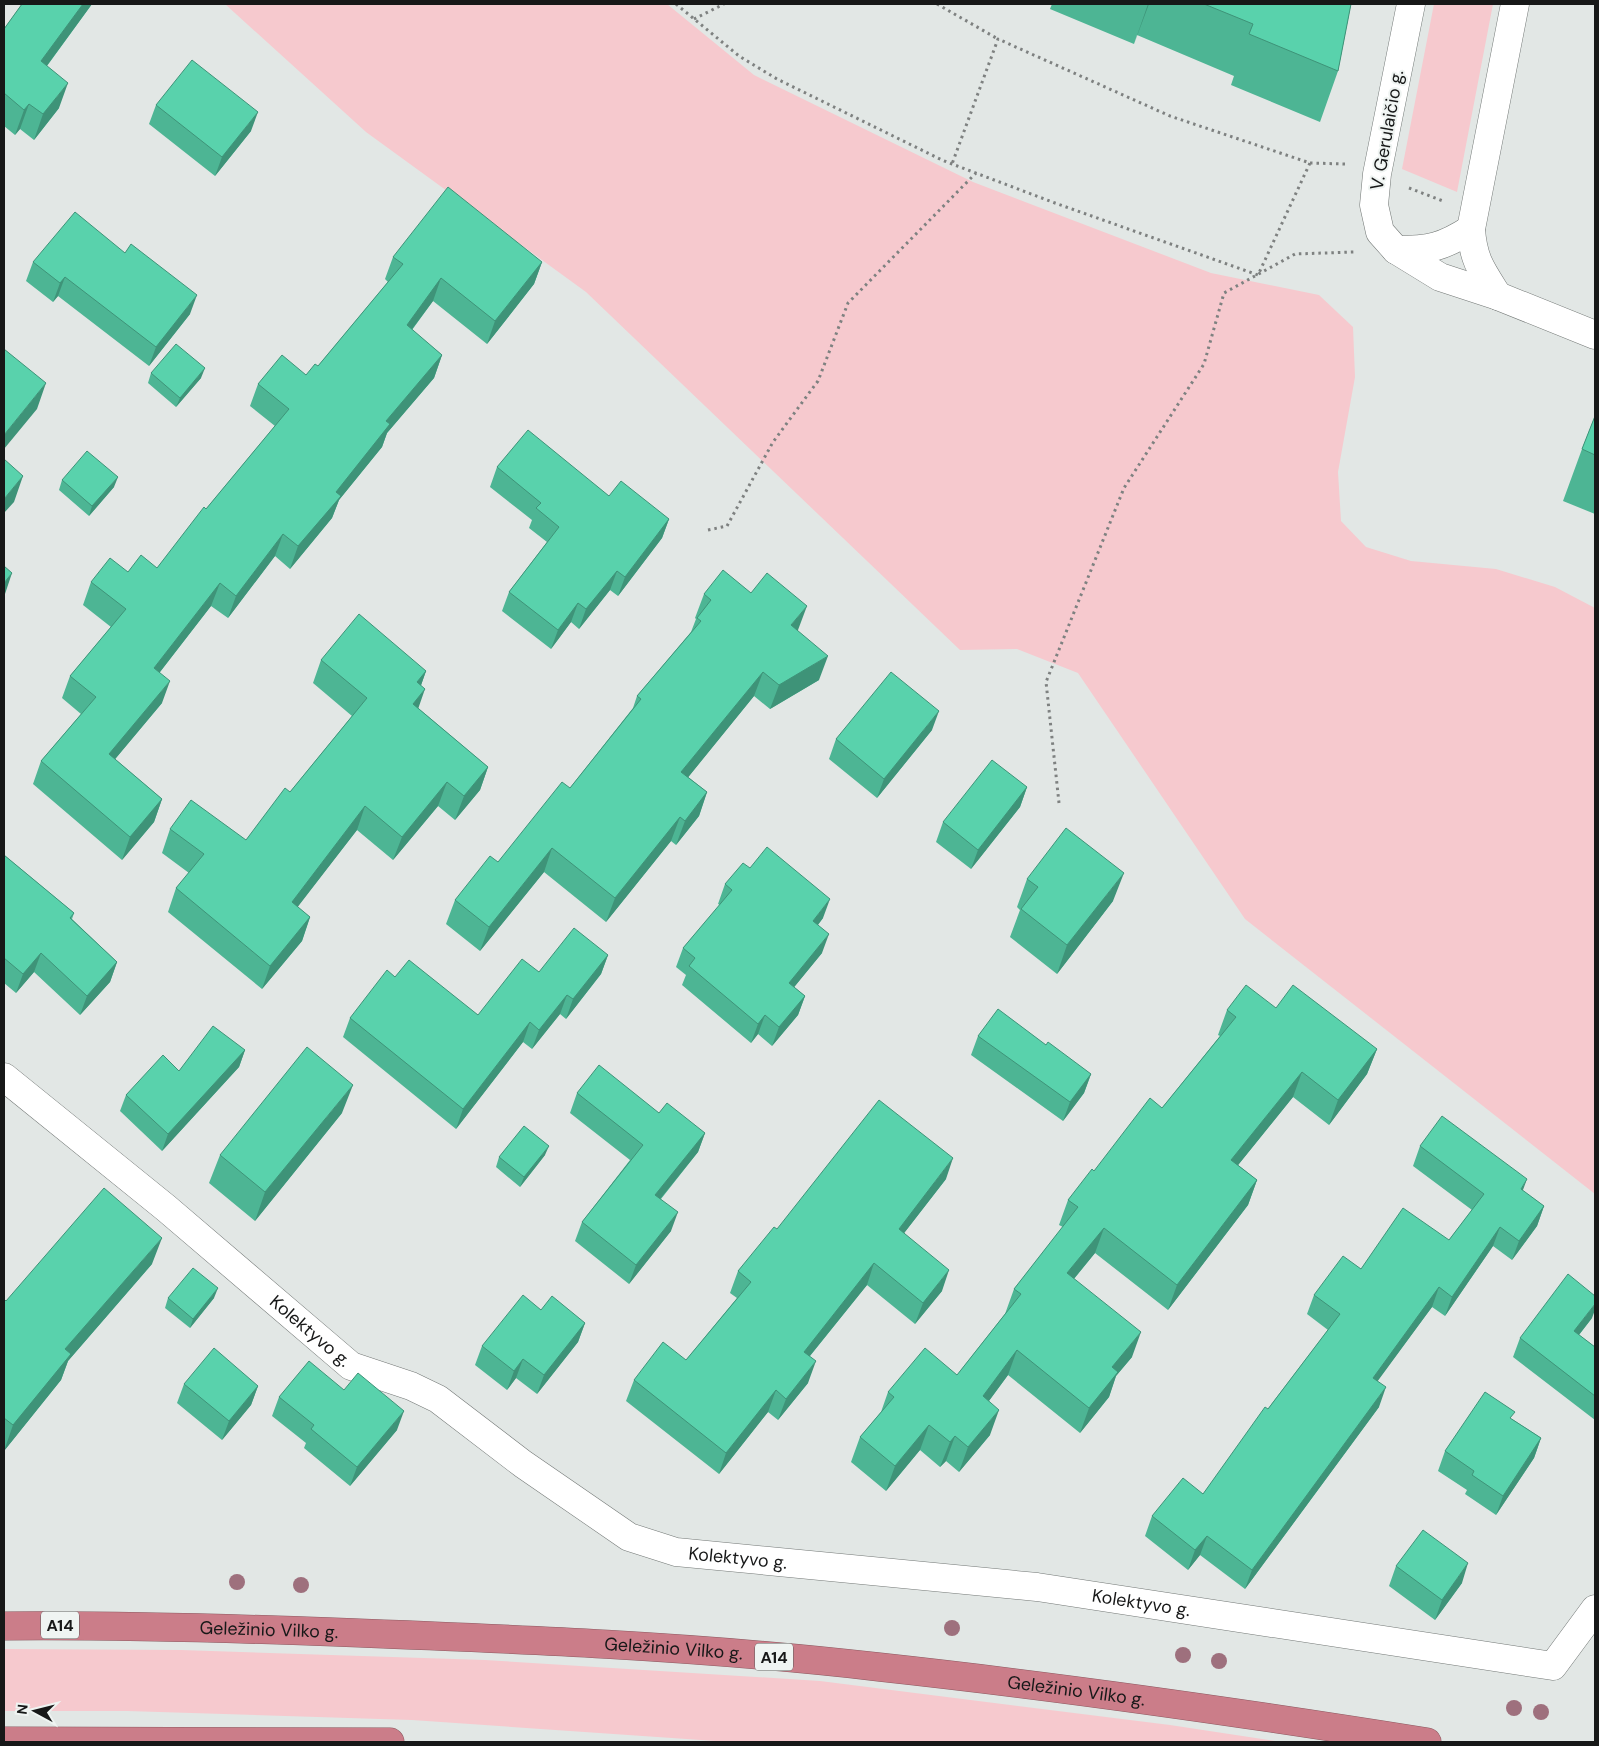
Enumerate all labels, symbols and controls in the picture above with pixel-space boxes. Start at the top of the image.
street label: V. Gerulaičio g. [1365,68,1409,192]
street label: Kolektyvo g. [265,1290,356,1373]
street label: Kolektyvo g. [687,1541,788,1575]
street label: Kolektyvo g. [1090,1584,1192,1622]
road number: A14 [41,1612,79,1638]
street label: Geležinio Vilko g. [199,1616,339,1644]
street label: Geležinio Vilko g. [604,1632,744,1666]
road number: A14 [755,1644,793,1670]
street label: Geležinio Vilko g. [1006,1670,1147,1712]
north arrow [10,1686,60,1736]
text: N [13,1703,32,1716]

